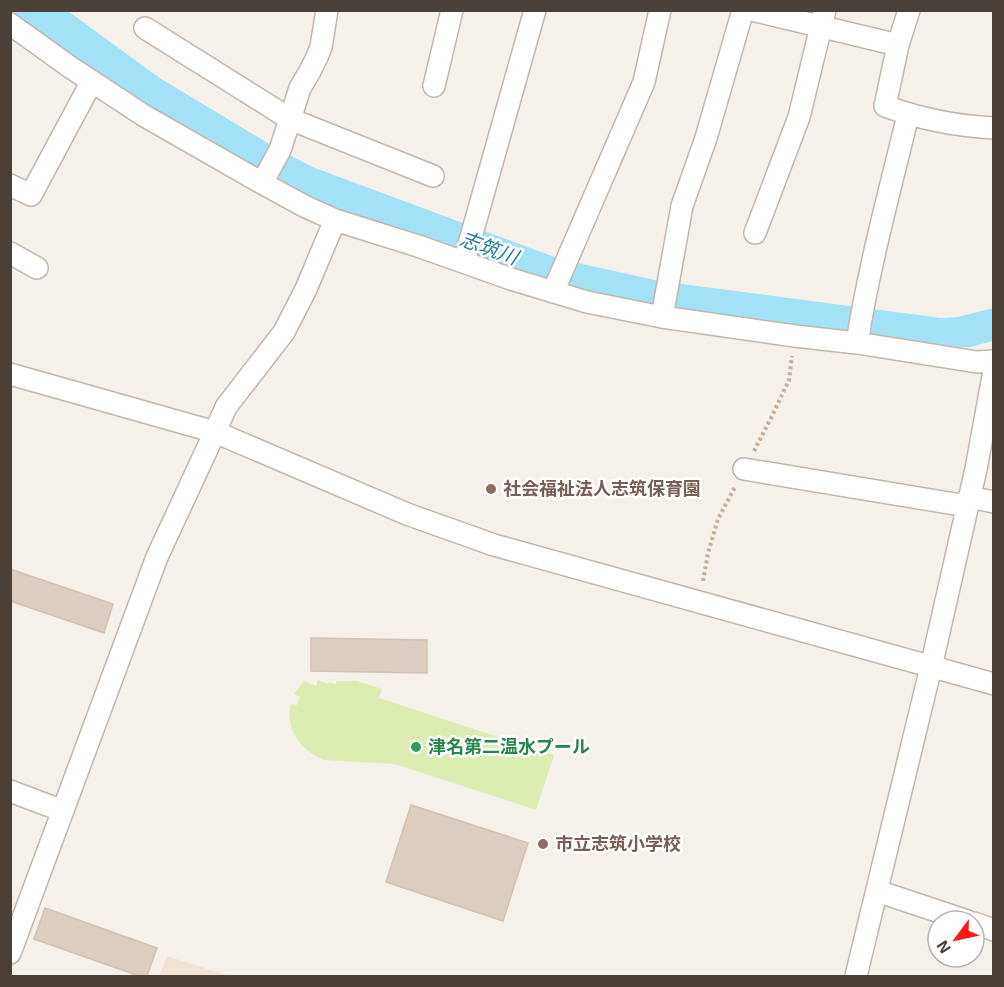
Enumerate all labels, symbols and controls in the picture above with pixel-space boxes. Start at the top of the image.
water label: 志筑川 [457,226,524,269]
place label: 社会福祉法人志筑保育園 [503,477,701,499]
marker: 社会福祉法人志筑保育園 [484,482,498,496]
place label: 津名第二温水プール [428,735,590,757]
marker: 津名第二温水プール [409,740,423,754]
place label: 市立志筑小学校 [555,832,681,854]
marker: 市立志筑小学校 [536,837,550,851]
north arrow [926,909,986,969]
text: N [932,937,954,957]

